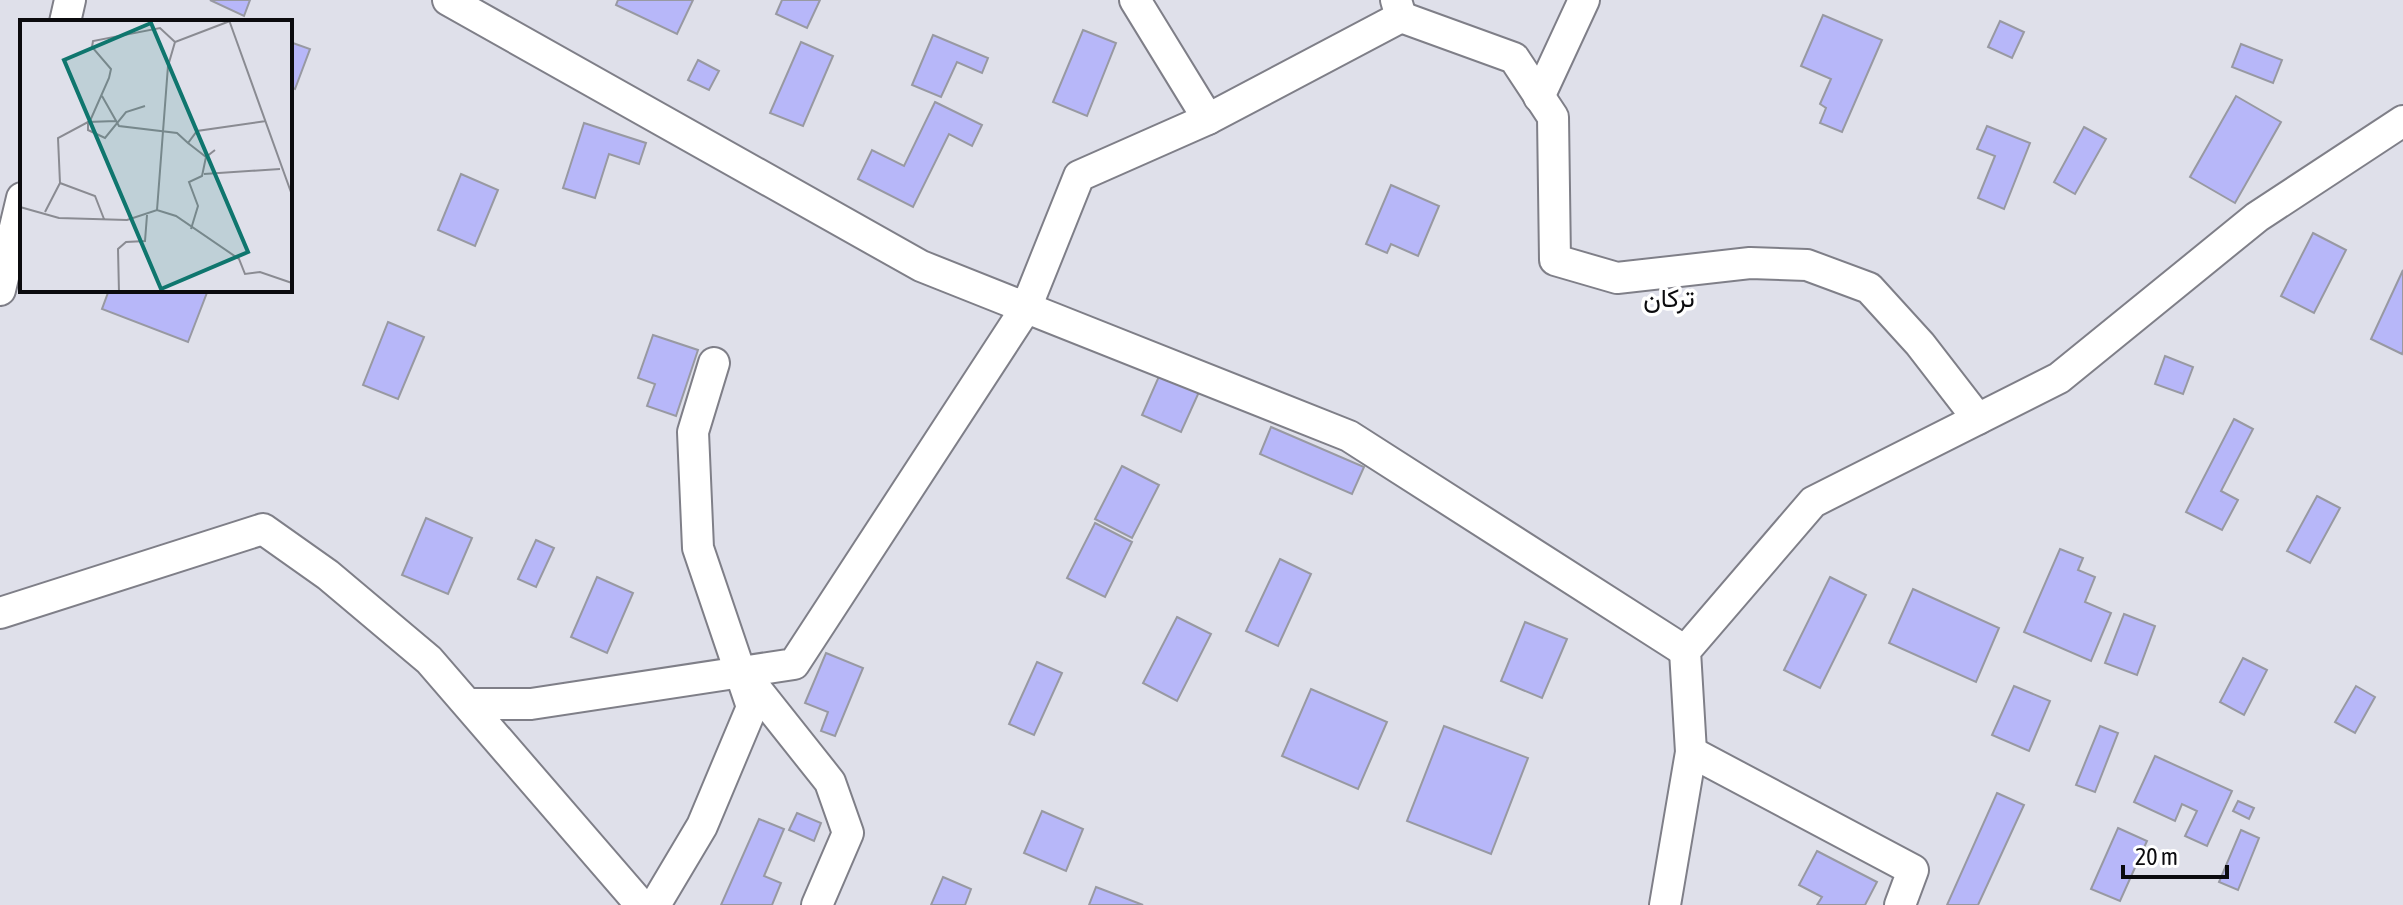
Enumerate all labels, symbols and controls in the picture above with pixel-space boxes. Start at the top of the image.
inset map [20,20,292,292]
district label: تركان [1643,283,1695,314]
scale bar [2123,829,2227,879]
text: 20 m [2135,843,2178,870]

